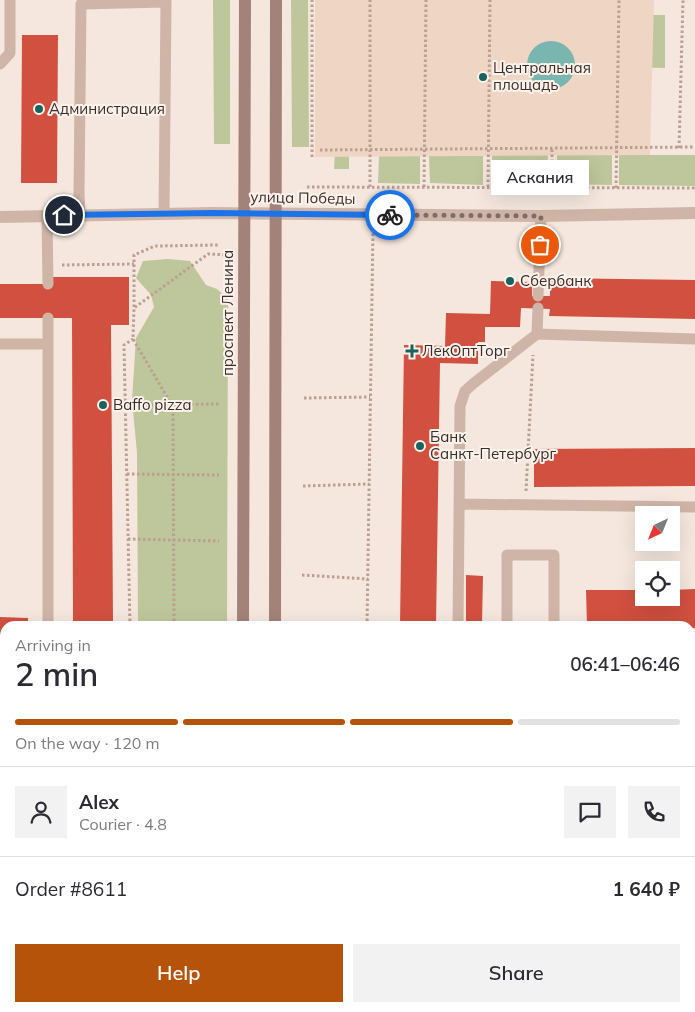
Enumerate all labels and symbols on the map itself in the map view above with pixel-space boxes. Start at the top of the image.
place label: Центральная площадь [493,58,591,94]
marker: Центральная площадь [477,71,489,83]
place label: Администрация [49,99,165,118]
marker: Администрация [33,103,45,115]
callout: Аскания [491,160,589,195]
street label: улица Победы [250,187,356,208]
courier [365,190,415,240]
pin [43,194,85,236]
pin [519,224,561,266]
street label: проспект Ленина [218,250,237,376]
place label: Сбербанк [520,271,592,290]
marker: Сбербанк [504,275,516,287]
place label: ЛекОптТорг [422,341,510,360]
marker: ЛекОптТорг [406,345,418,357]
place label: Baffo pizza [113,395,191,414]
marker: Baffo pizza [97,399,109,411]
place label: Банк Санкт-Петербург [430,427,556,463]
marker: Банк Санкт-Петербург [414,440,426,452]
north arrow [635,506,680,551]

